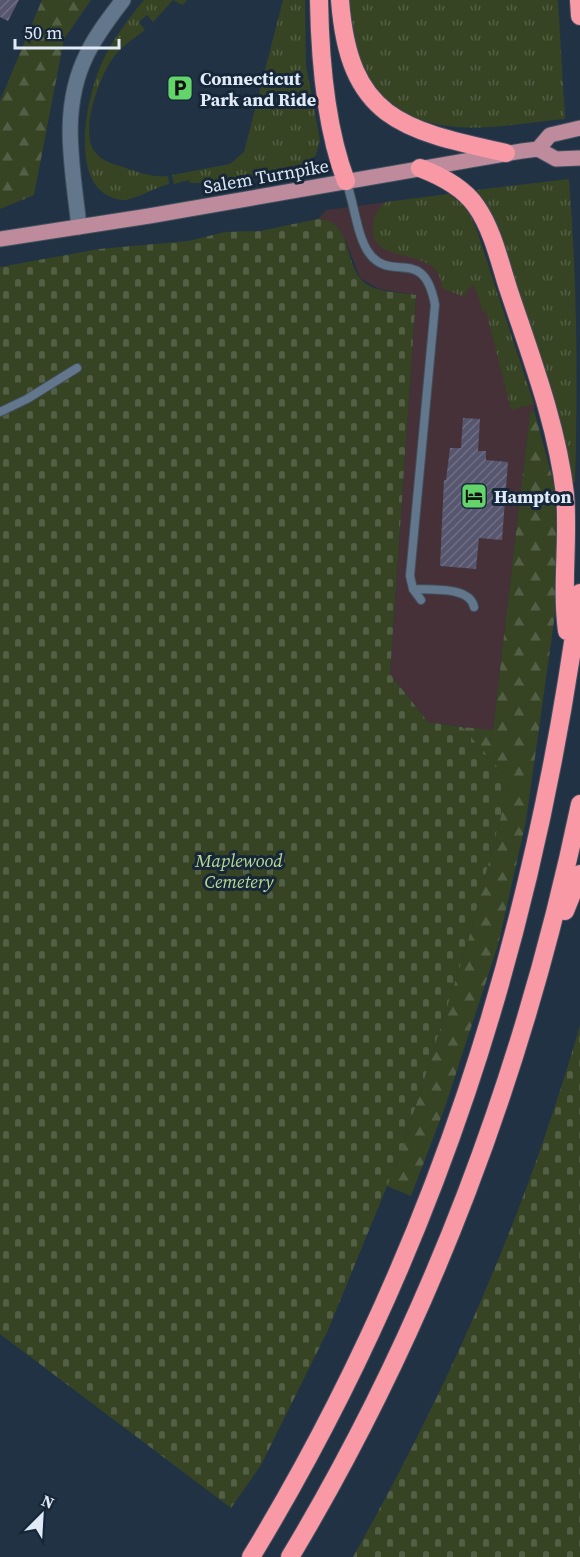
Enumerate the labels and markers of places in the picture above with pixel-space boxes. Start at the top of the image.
place label: Connecticut Park and Ride [200,66,316,112]
parking icon: Connecticut Park and Ride [165,73,195,103]
hotel icon: Hampton [459,481,489,511]
place label: Hampton [494,484,572,509]

